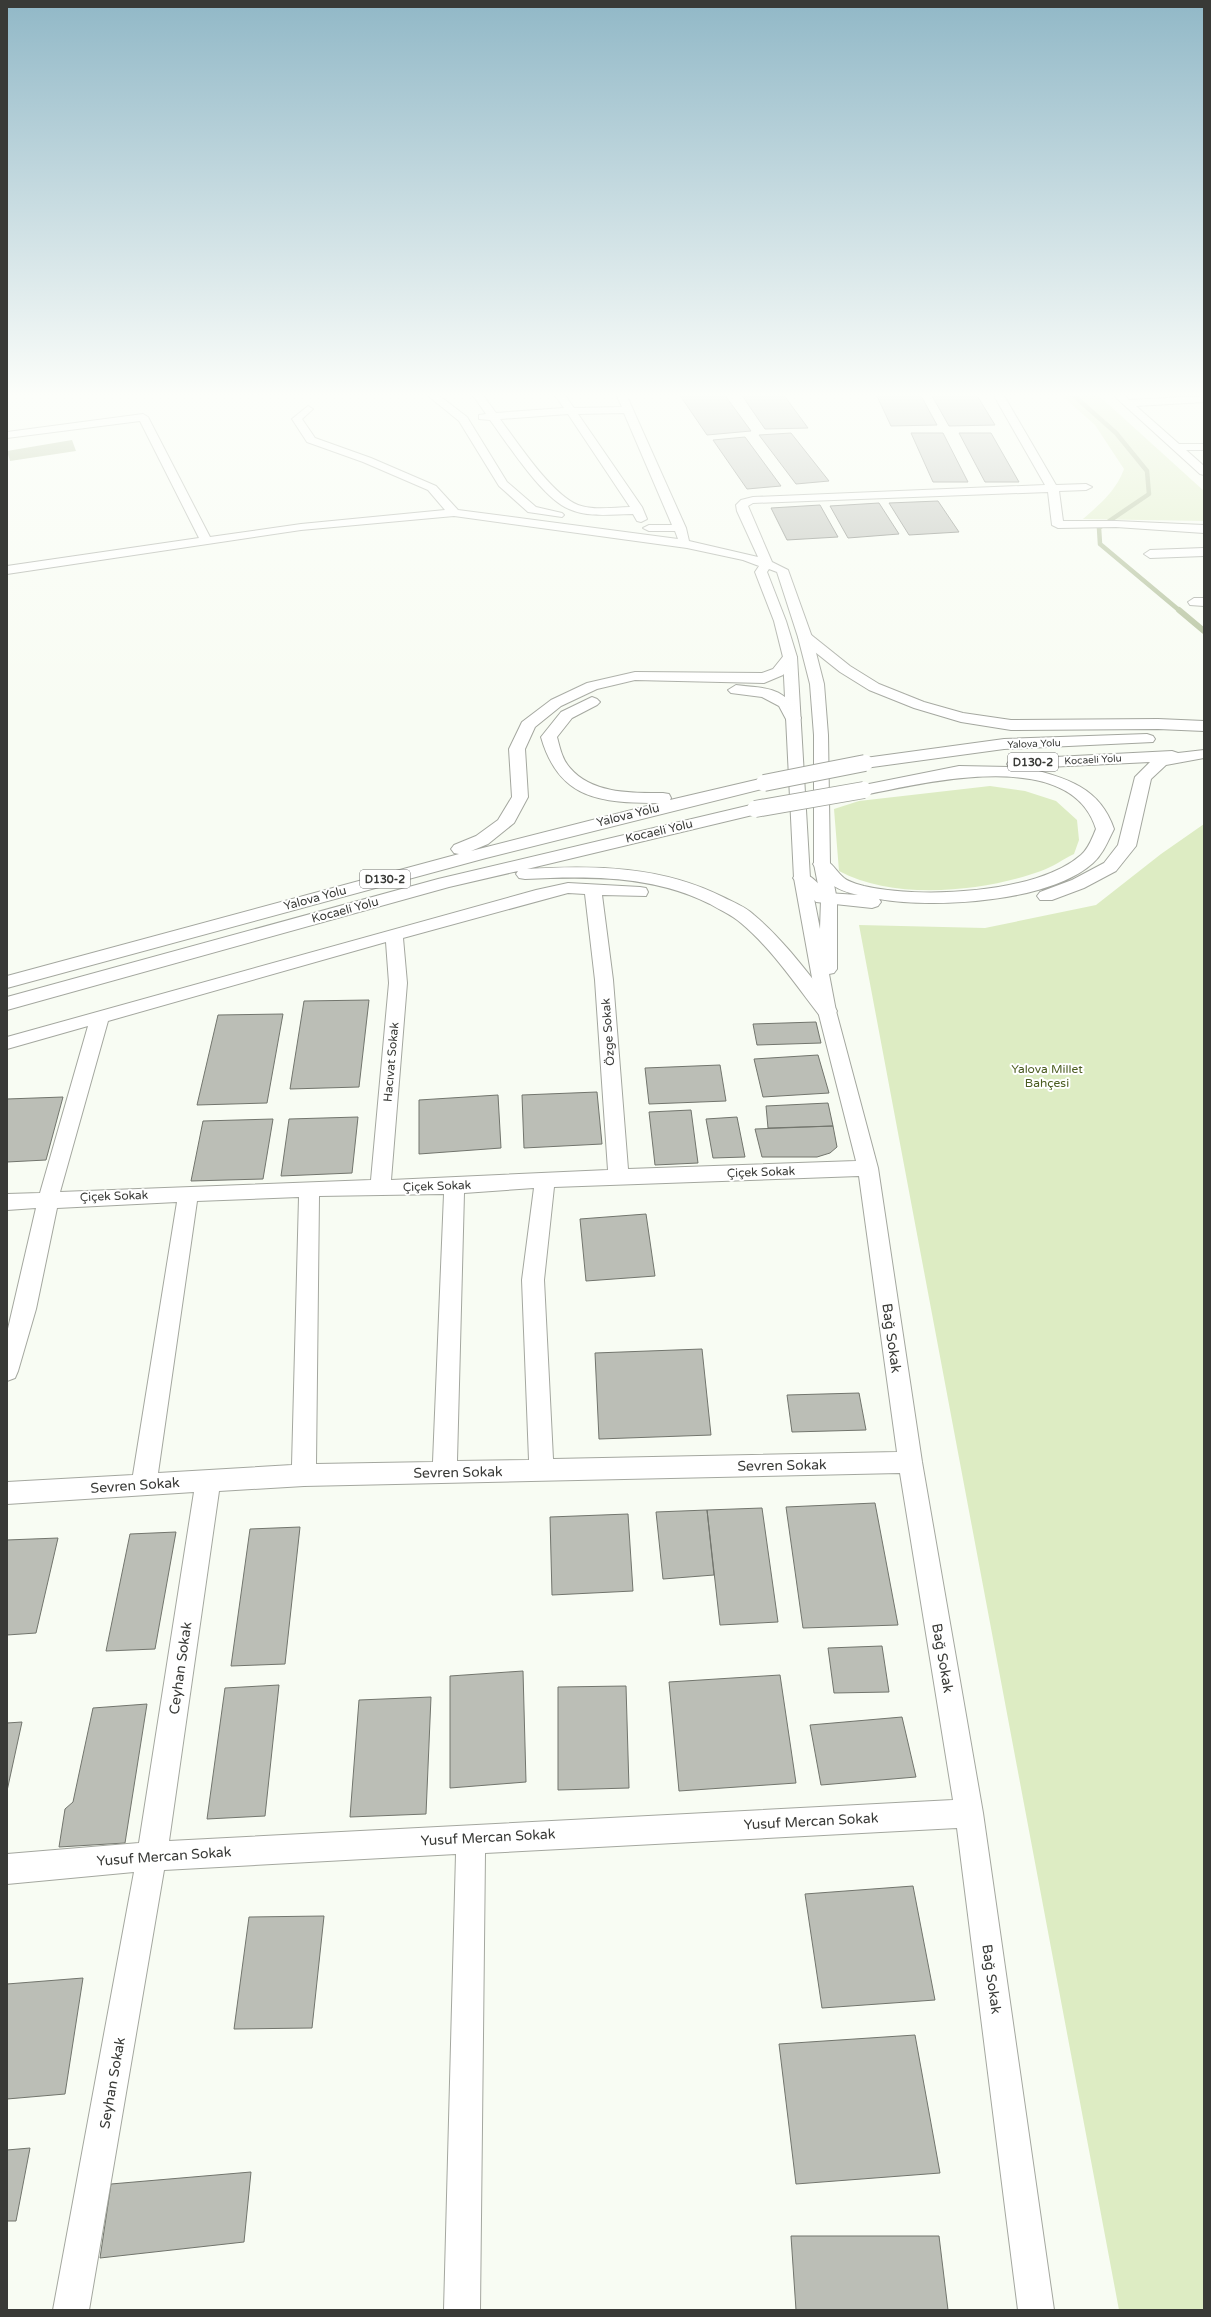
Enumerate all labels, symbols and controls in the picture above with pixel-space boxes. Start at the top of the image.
street label: Yalova Yolu [1007,737,1061,751]
road number: D130-2 [1008,753,1058,771]
street label: Kocaeli̇ Yolu [1064,753,1122,767]
street label: Yalova Yolu [595,800,661,830]
street label: Kocaeli̇ Yolu [624,816,694,846]
road number: D130-2 [360,870,410,888]
street label: Yalova Yolu [282,883,348,913]
street label: Kocaeli̇ Yolu [310,894,380,926]
street label: Özge Sokak [599,997,617,1066]
street label: Hacıvat Sokak [381,1021,402,1103]
park label: Yalova Millet Bahçesi [1011,1062,1083,1090]
street label: Çiçek Sokak [727,1164,796,1180]
street label: Çiçek Sokak [403,1178,472,1194]
street label: Çiçek Sokak [80,1188,149,1204]
street label: Bağ Sokak [878,1302,905,1374]
street label: Sevren Sokak [737,1456,827,1475]
street label: Sevren Sokak [413,1463,503,1482]
street label: Sevren Sokak [90,1474,181,1497]
street label: Ceyhan Sokak [166,1620,195,1716]
street label: Bağ Sokak [928,1622,957,1694]
street label: Yusuf Mercan Sokak [743,1809,879,1834]
street label: Yusuf Mercan Sokak [420,1825,556,1850]
street label: Yusuf Mercan Sokak [96,1843,232,1870]
street label: Bağ Sokak [978,1943,1005,2015]
street label: Seyhan Sokak [96,2036,129,2130]

